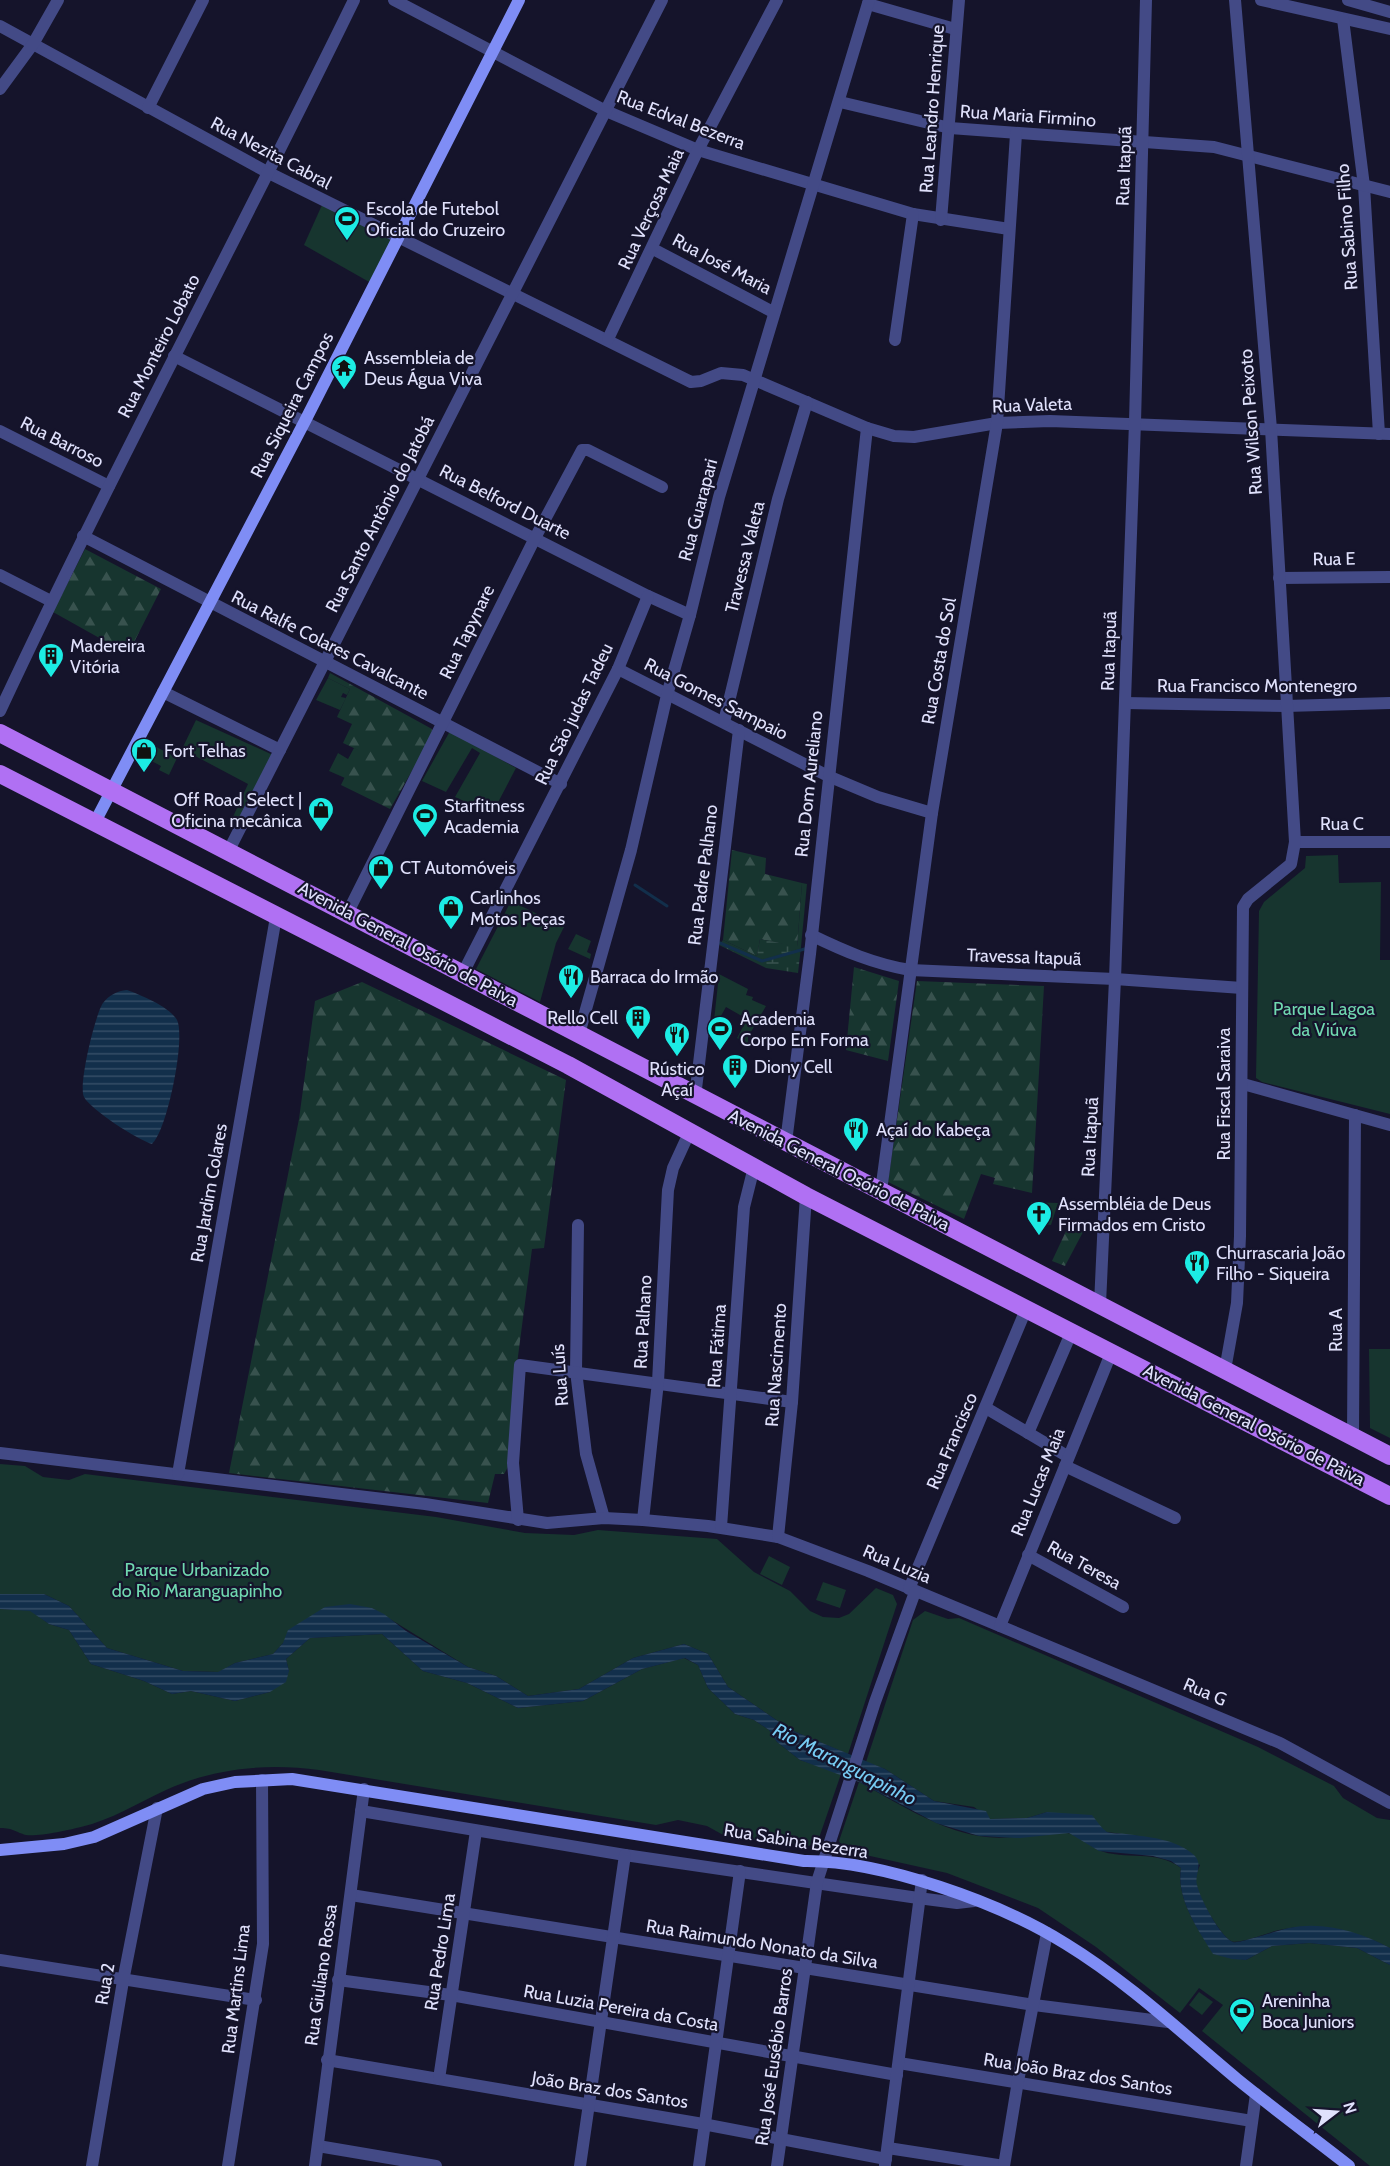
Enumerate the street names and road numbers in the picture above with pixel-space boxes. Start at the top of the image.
street label: Rua Leandro Henrique [915,24,949,194]
street label: Rua Edval Bezerra [614,85,749,155]
street label: Rua Maria Firmino [959,100,1097,132]
street label: Rua Nezita Cabral [207,112,336,194]
street label: Rua Itapuã [1112,125,1136,206]
street label: Rua Verçosa Maia [613,145,689,273]
street label: Rua Sabino Filho [1332,163,1362,291]
street label: Rua José Maria [669,229,776,299]
street label: Rua Monteiro Lobato [113,270,205,422]
street label: Rua Siqueira Campos [246,328,338,482]
street label: Rua Wilson Peixoto [1235,348,1267,496]
street label: Rua Valeta [992,393,1073,417]
street label: Rua Barroso [17,412,107,472]
street label: Rua Santo Antônio do Jatobá [321,412,439,616]
street label: Rua Guarapari [674,456,722,564]
street label: Rua Belford Duarte [436,459,574,545]
street label: Travessa Valeta [720,499,770,615]
street label: Rua E [1312,548,1356,570]
street label: Rua Tapynare [435,581,499,683]
street label: Rua Ralfe Colares Cavalcante [228,586,432,704]
street label: Rua Costa do Sol [917,595,961,726]
street label: Rua Itapuã [1097,610,1121,691]
street label: Rua São judas Tadeu [530,640,618,788]
street label: Rua Gomes Sampaio [640,653,792,745]
street label: Rua Francisco Montenegro [1157,675,1357,697]
street label: Rua Dom Aureliano [790,710,828,858]
street label: Rua Padre Palhano [683,803,723,947]
street label: Rua C [1320,813,1364,835]
street label: Avenida General Osório de Paiva [294,877,522,1012]
street label: Travessa Itapuã [966,944,1082,970]
street label: Rua Fiscal Saraiva [1213,1027,1235,1161]
street label: Rua Itapuã [1077,1096,1103,1178]
street label: Avenida General Osório de Paiva [725,1104,954,1236]
street label: Rua Jardim Colares [186,1122,232,1264]
street label: Rua Palhano [630,1274,656,1370]
street label: Rua Nascimento [761,1302,791,1428]
street label: Rua Fátima [703,1303,731,1389]
street label: Rua A [1325,1308,1347,1352]
street label: Rua Luís [547,1343,573,1407]
street label: Avenida General Osório de Paiva [1140,1359,1369,1491]
street label: Rua Francisco [922,1389,982,1493]
street label: Rua Lucas Maia [1006,1424,1070,1539]
street label: Rua Teresa [1043,1536,1125,1594]
street label: Rua Luzia [860,1540,935,1588]
street label: Rua G [1180,1673,1230,1711]
street label: Rua Sabina Bezerra [722,1819,870,1863]
street label: Rua Pedro Lima [420,1891,460,2012]
street label: Rua Giuliano Rossa [300,1902,342,2047]
street label: Rua Raimundo Nonato da Silva [645,1915,880,1973]
street label: Rua Martins Lima [217,1923,255,2055]
street label: Rua 2 [91,1961,119,2007]
street label: Rua José Eusébio Barros [751,1967,797,2147]
street label: Rua Luzia Pereira da Costa [522,1980,721,2036]
street label: Rua João Braz dos Santos [982,2048,1174,2100]
street label: João Braz dos Santos [529,2067,690,2113]

